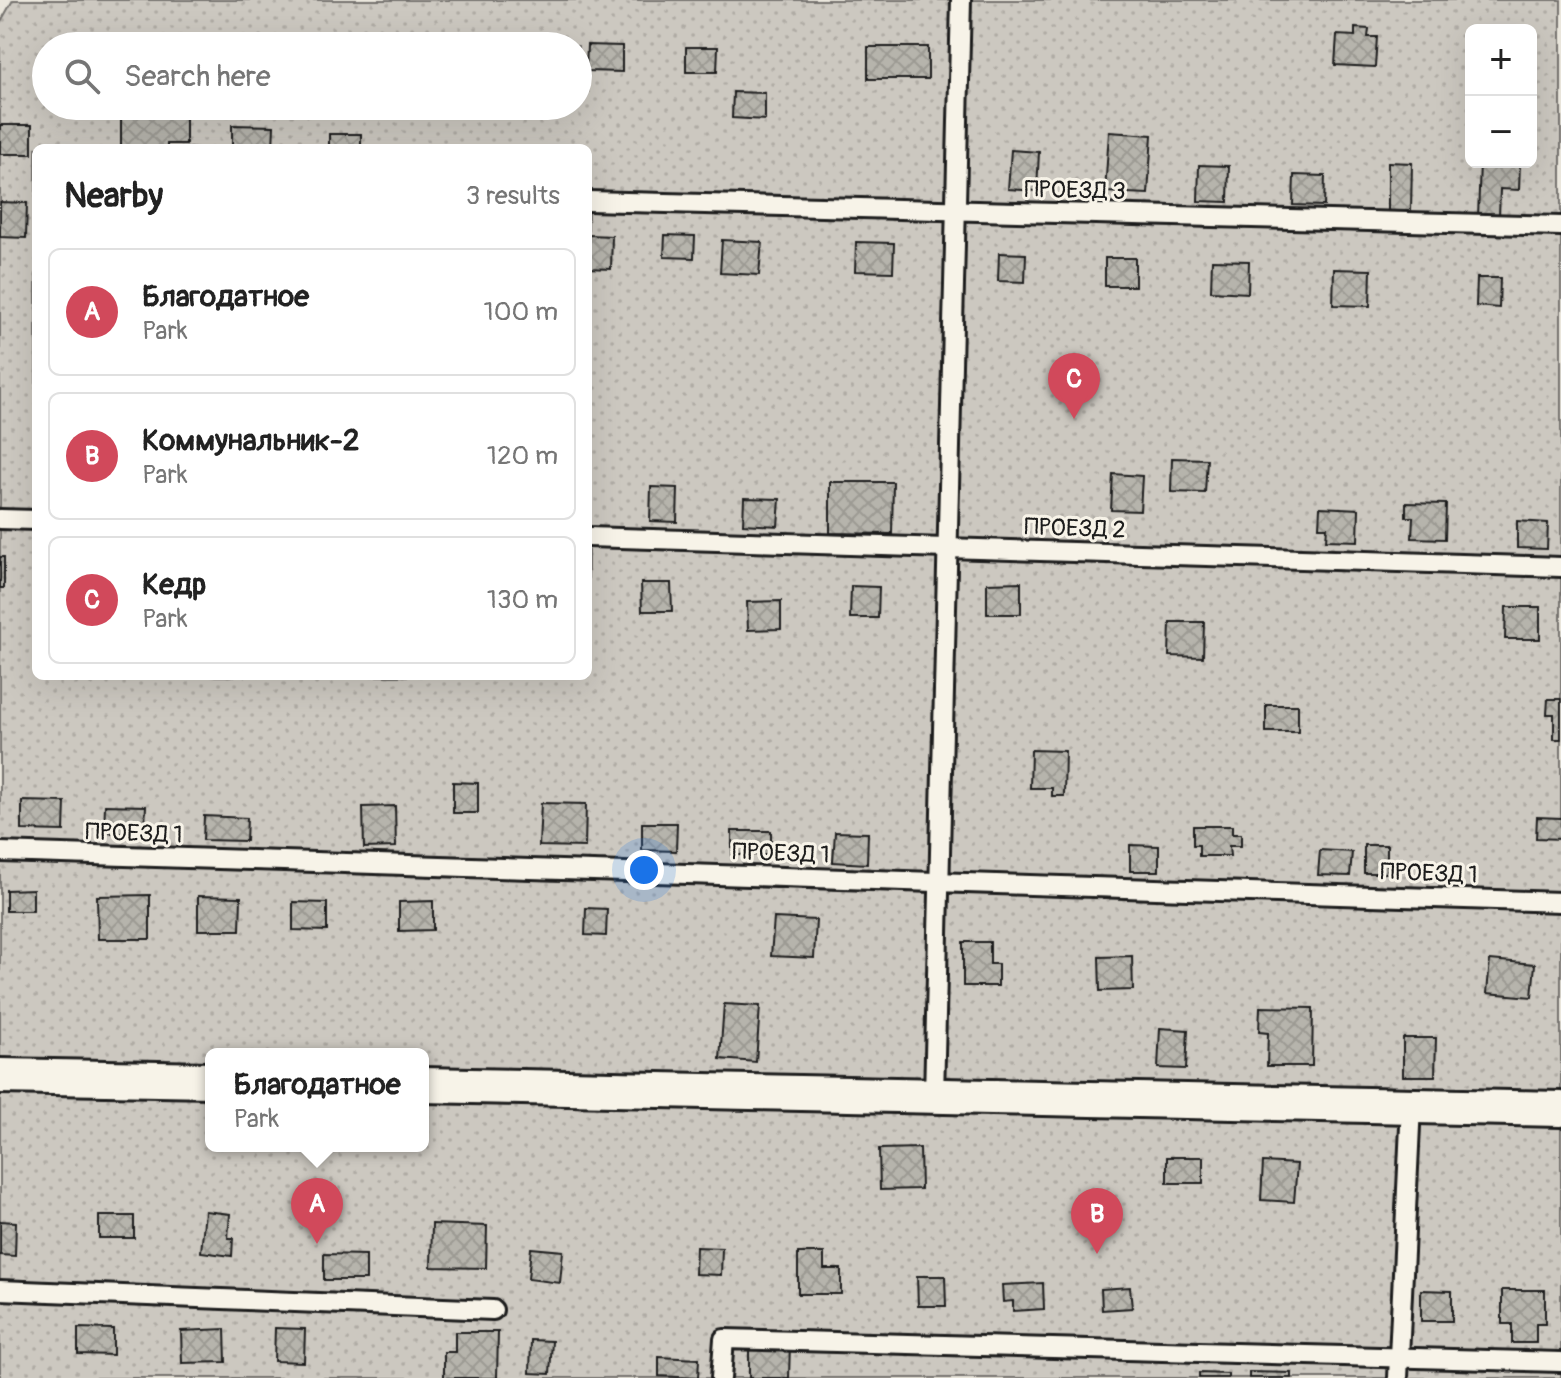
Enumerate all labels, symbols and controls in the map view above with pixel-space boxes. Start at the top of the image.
map controls [1465,24,1537,168]
button: + [1465,24,1537,96]
search box [32,32,592,120]
icon: search [60,54,104,98]
text: Search here [124,58,271,95]
button: − [1465,96,1537,168]
text: Nearby [64,175,163,218]
street label: ПРОЕЗД 3 [1024,175,1126,206]
text: 3 results [466,180,560,212]
text: Благодатное [142,278,309,315]
text: A [84,296,100,328]
text: 100 m [484,296,558,328]
text: Park [142,315,188,347]
pin: C [1048,353,1100,419]
text: Коммунальник-2 [142,422,360,459]
text: B [85,440,99,472]
text: 120 m [487,440,558,472]
text: Park [142,459,188,491]
street label: ПРОЕЗД 2 [1024,512,1126,545]
text: Кедр [142,566,206,603]
text: C [84,584,100,616]
text: 130 m [487,584,558,616]
text: Park [142,603,188,635]
street label: ПРОЕЗД 1 [85,817,183,850]
street label: ПРОЕЗД 1 [732,837,830,870]
your location [624,850,664,890]
street label: ПРОЕЗД 1 [1380,857,1478,890]
popup [205,1048,429,1152]
text: Благодатное [234,1066,400,1103]
text: Park [234,1103,279,1135]
pin: A [291,1178,343,1244]
pin: B [1071,1188,1123,1254]

